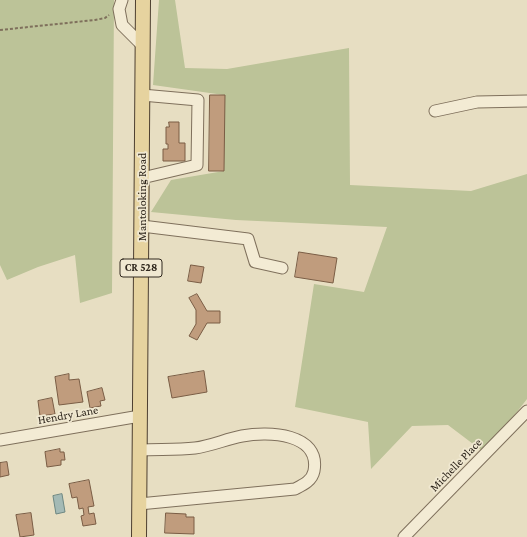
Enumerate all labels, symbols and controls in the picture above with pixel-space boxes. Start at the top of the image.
street label: Mantoloking Road [135,153,149,241]
road number: CR 528 [120,259,162,277]
street label: Hendry Lane [37,403,99,427]
street label: Michelle Place [427,435,485,495]

